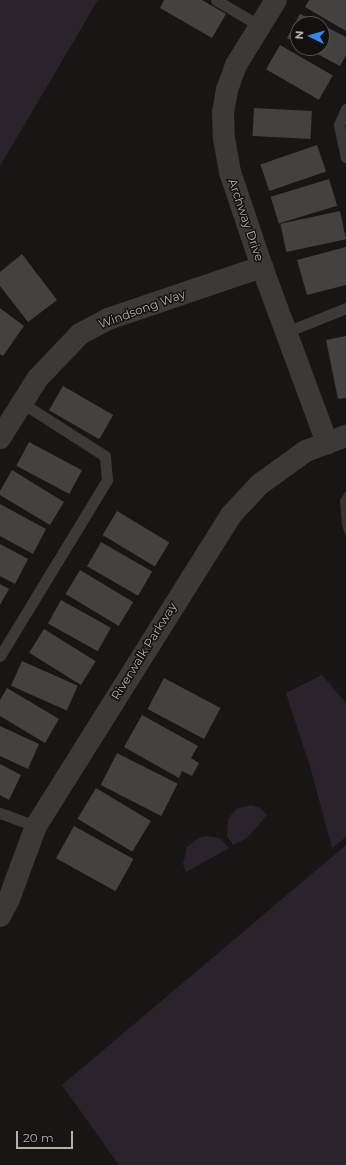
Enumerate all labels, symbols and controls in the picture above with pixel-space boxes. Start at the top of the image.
north arrow [290,16,330,56]
text: N [292,30,306,40]
street label: Archway Drive [225,177,267,263]
street label: Windsong Way [97,287,187,331]
street label: Riverwalk Parkway [108,600,180,702]
scale bar [18,1123,75,1149]
text: 20 m [23,1130,54,1145]

